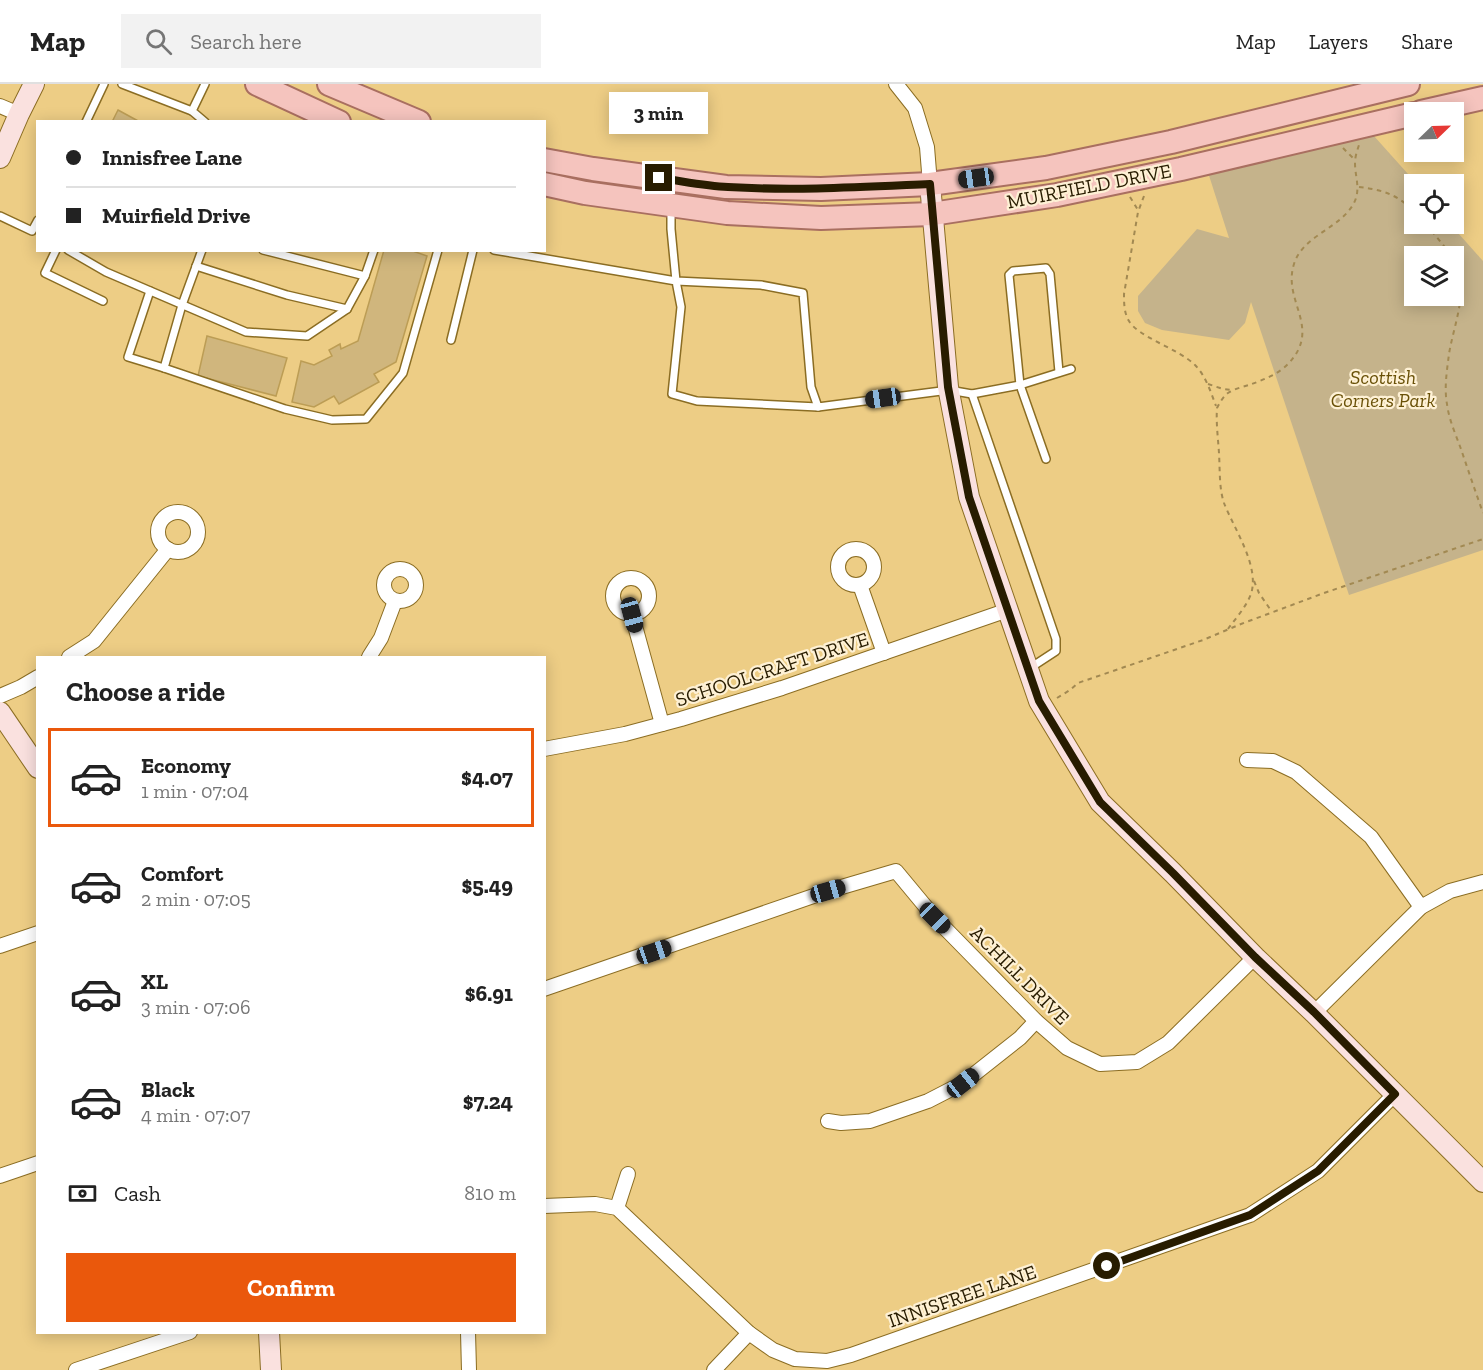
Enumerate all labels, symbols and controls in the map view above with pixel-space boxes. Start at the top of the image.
search box [121,14,541,68]
text: Map [30,25,85,58]
icon: search [142,25,175,58]
text: Search here [190,28,302,55]
text: Map [1236,29,1276,54]
text: Layers [1309,29,1368,54]
text: Share [1401,29,1453,54]
callout: 3 min [610,91,708,133]
text: 3 min [634,101,683,125]
north arrow [1404,102,1464,162]
map controls [1404,102,1464,306]
text: Innisfree Lane [102,144,242,171]
street label: MUIRFIELD DRIVE [1005,158,1173,214]
route end [645,164,672,191]
car [957,167,995,189]
button: locate [1404,174,1464,234]
text: Muirfield Drive [102,202,250,229]
button: layers [1404,246,1464,306]
park label: Scottish Corners Park [1331,365,1435,412]
car [864,387,902,409]
car [619,595,645,635]
street label: SCHOOLCRAFT DRIVE [672,626,872,712]
text: Choose a ride [66,676,225,708]
icon: car [69,751,123,805]
text: Economy [141,752,231,779]
text: $4.07 [461,764,513,791]
text: 1 min · 07:04 [141,779,249,803]
icon: car [69,859,123,913]
text: Comfort [141,860,223,887]
text: $5.49 [461,872,513,899]
car [808,877,848,905]
text: 2 min · 07:05 [141,887,251,911]
car [916,899,954,937]
street label: ACHILL DRIVE [966,921,1074,1029]
car [634,938,674,966]
icon: car [69,967,123,1021]
text: XL [141,968,168,995]
text: $6.91 [465,980,513,1007]
text: 3 min · 07:06 [141,995,251,1019]
car [943,1065,983,1101]
icon: car [69,1075,123,1129]
text: Black [141,1076,195,1103]
text: $7.24 [463,1088,513,1115]
text: 4 min · 07:07 [141,1103,250,1127]
icon: cash [66,1177,99,1210]
text: Cash [114,1180,161,1207]
text: 810 m [464,1181,516,1205]
route start [1093,1252,1120,1279]
button: Confirm [66,1253,516,1322]
street label: INNISFREE LANE [885,1259,1039,1333]

